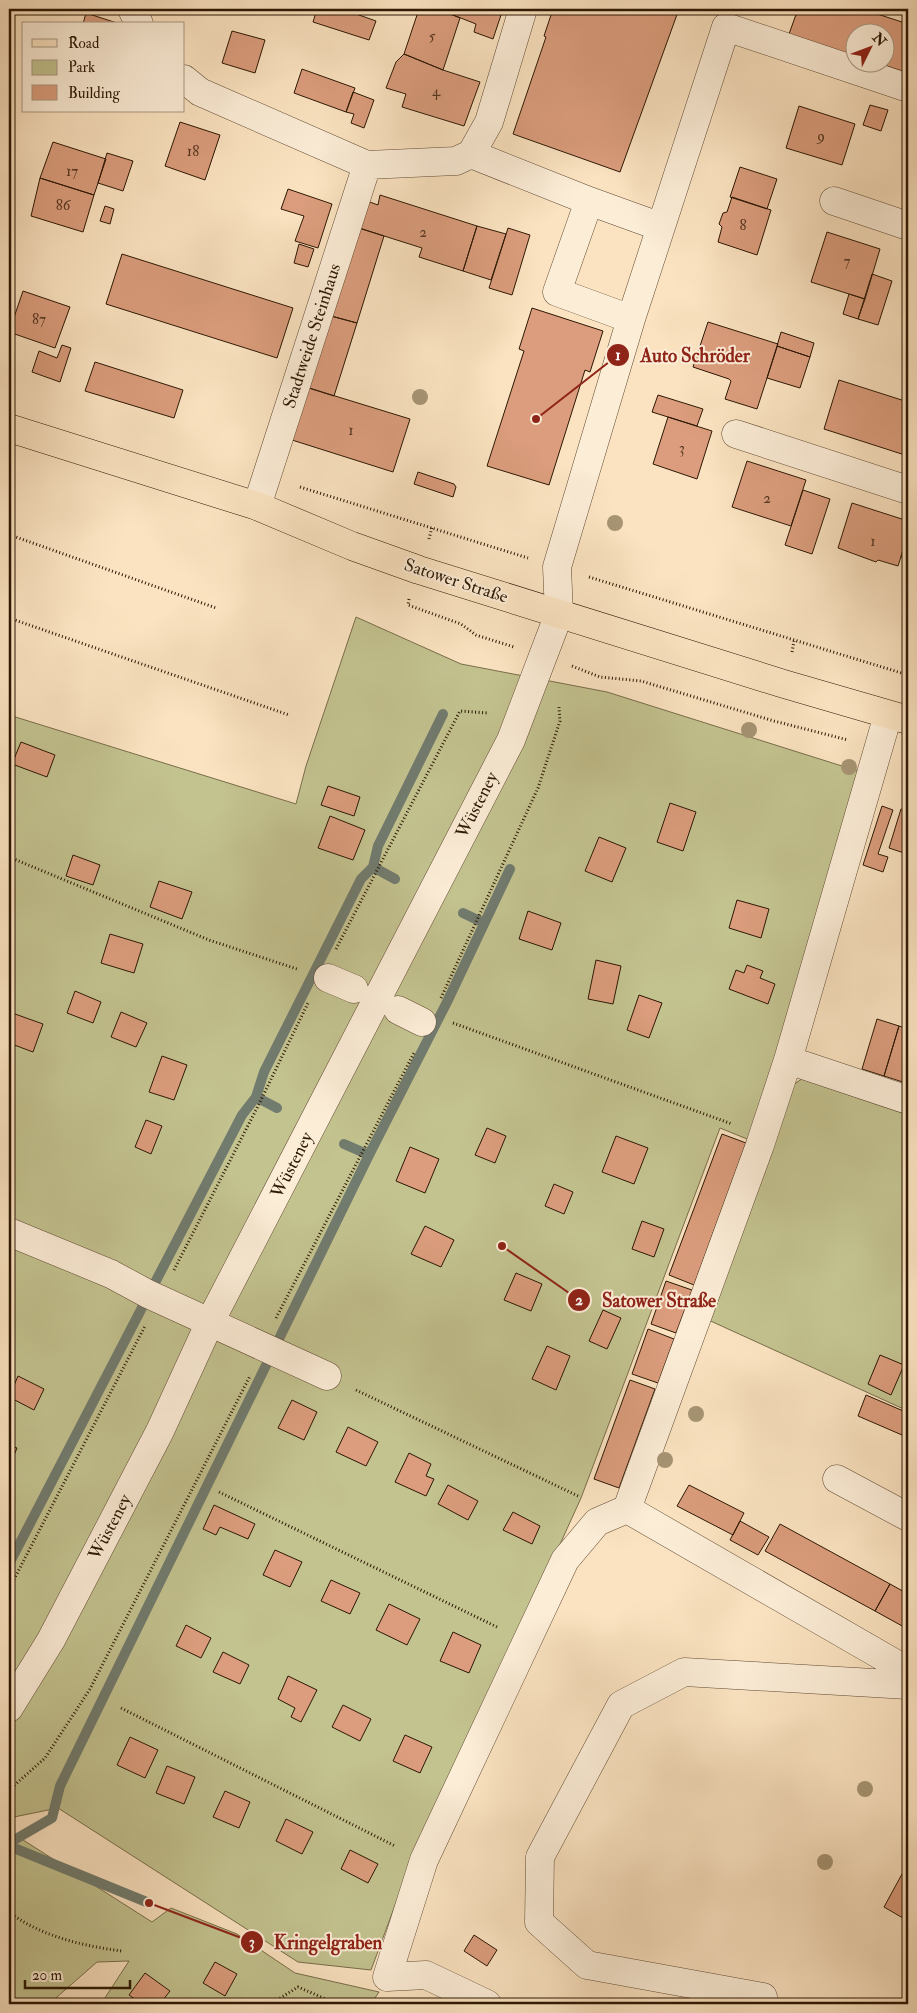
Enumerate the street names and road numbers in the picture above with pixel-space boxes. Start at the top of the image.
street label: Stadtweide Steinhaus [278,261,346,411]
street label: Satower Straße [401,553,511,609]
street label: Wüsteney [450,767,504,843]
street label: Wüsteney [265,1127,319,1203]
street label: Wüsteney [83,1489,137,1565]

